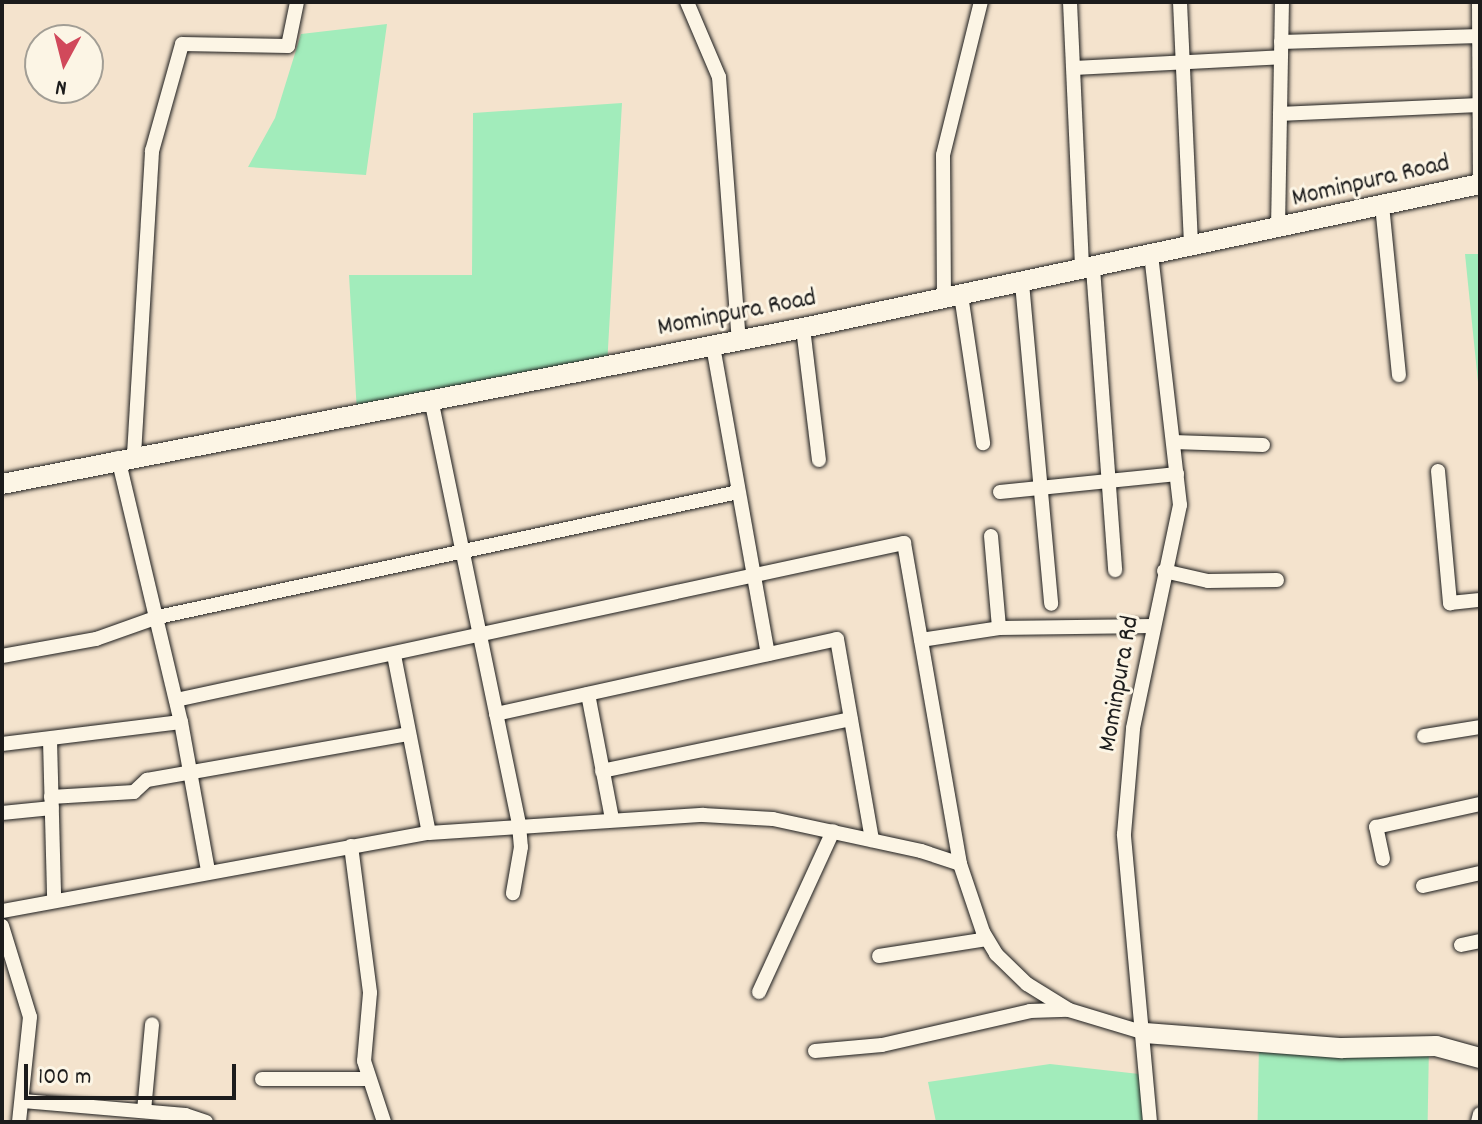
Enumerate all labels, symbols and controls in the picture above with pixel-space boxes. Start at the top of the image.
north arrow [24,24,104,104]
text: N [54,70,69,102]
street label: Mominpura Road [1289,149,1453,215]
street label: Mominpura Road [655,283,819,345]
street label: Mominpura Rd [1093,614,1147,754]
scale bar [28,1048,240,1098]
text: 100 m [38,1061,91,1095]

